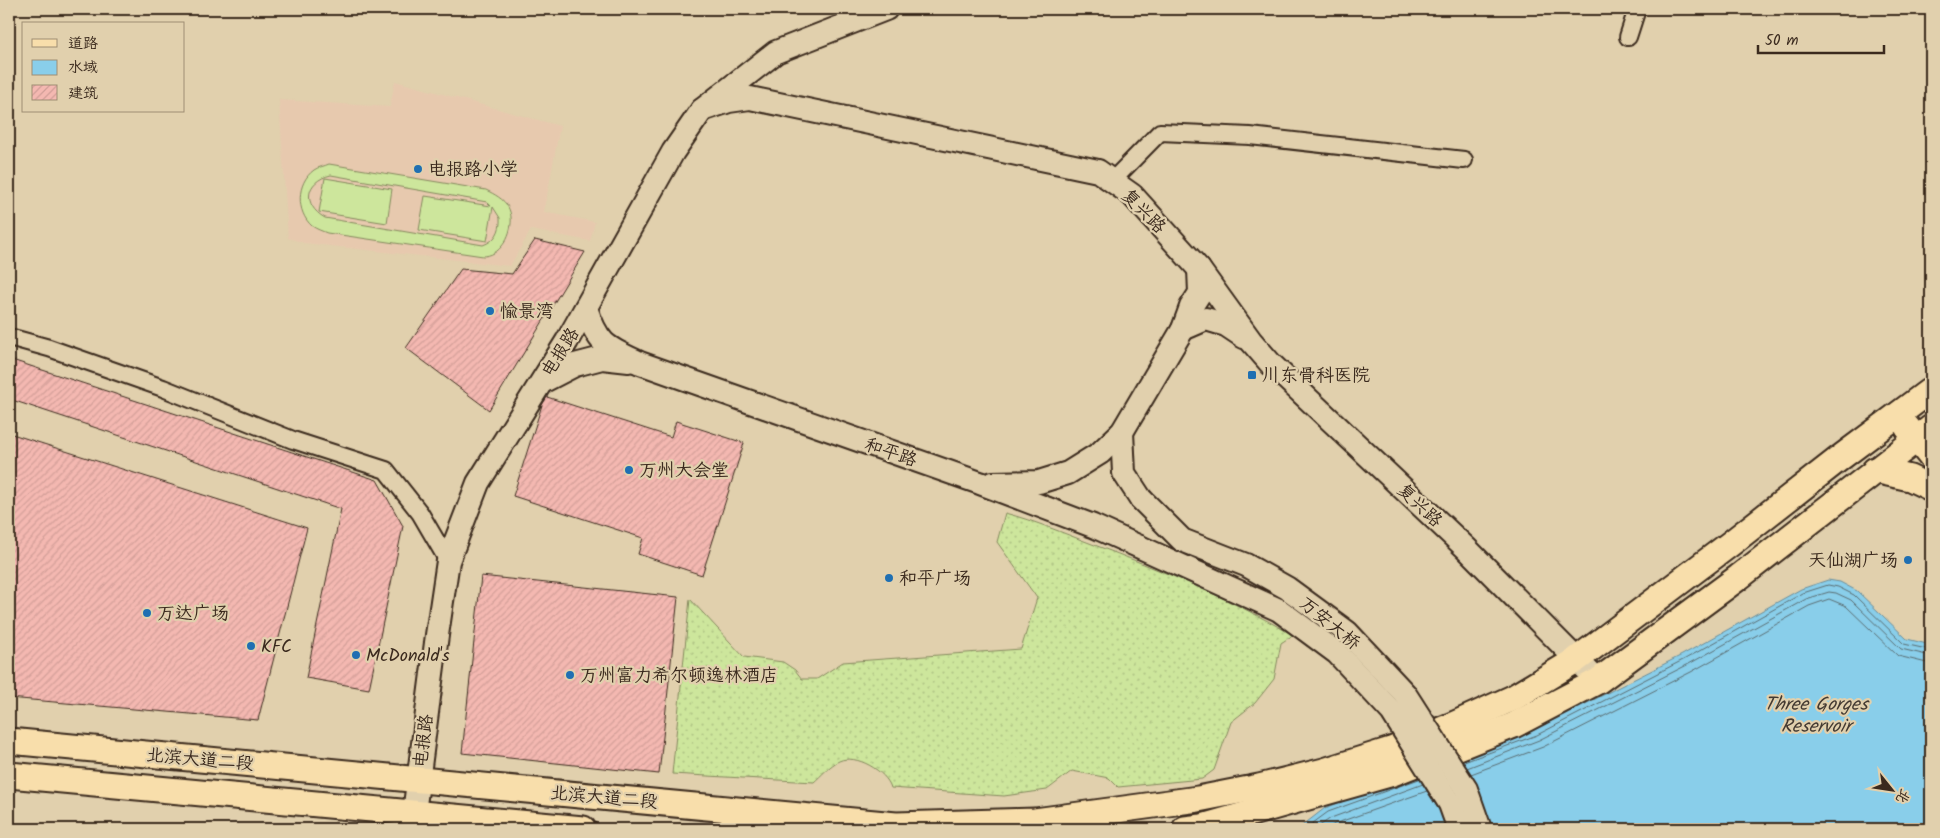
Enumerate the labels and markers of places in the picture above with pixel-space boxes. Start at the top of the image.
place label: 电报路小学 [428,156,518,185]
marker: 电报路小学 [412,163,424,175]
place label: 愉景湾 [500,298,554,327]
marker: 愉景湾 [484,305,496,317]
place label: 川东骨科医院 [1262,362,1370,391]
marker: 川东骨科医院 [1246,369,1258,381]
place label: 万州大会堂 [639,457,729,486]
marker: 万州大会堂 [623,464,635,476]
place label: 天仙湖广场 [1808,547,1898,576]
marker: 天仙湖广场 [1902,554,1914,566]
place label: 和平广场 [899,565,971,594]
marker: 和平广场 [883,572,895,584]
place label: 万达广场 [157,600,229,629]
marker: 万达广场 [141,607,153,619]
place label: KFC [261,633,292,662]
marker: KFC [245,640,257,652]
place label: McDonald's [366,642,450,671]
marker: McDonald's [350,649,362,661]
place label: 万州富力希尔顿逸林酒店 [580,662,778,691]
marker: 万州富力希尔顿逸林酒店 [564,669,576,681]

